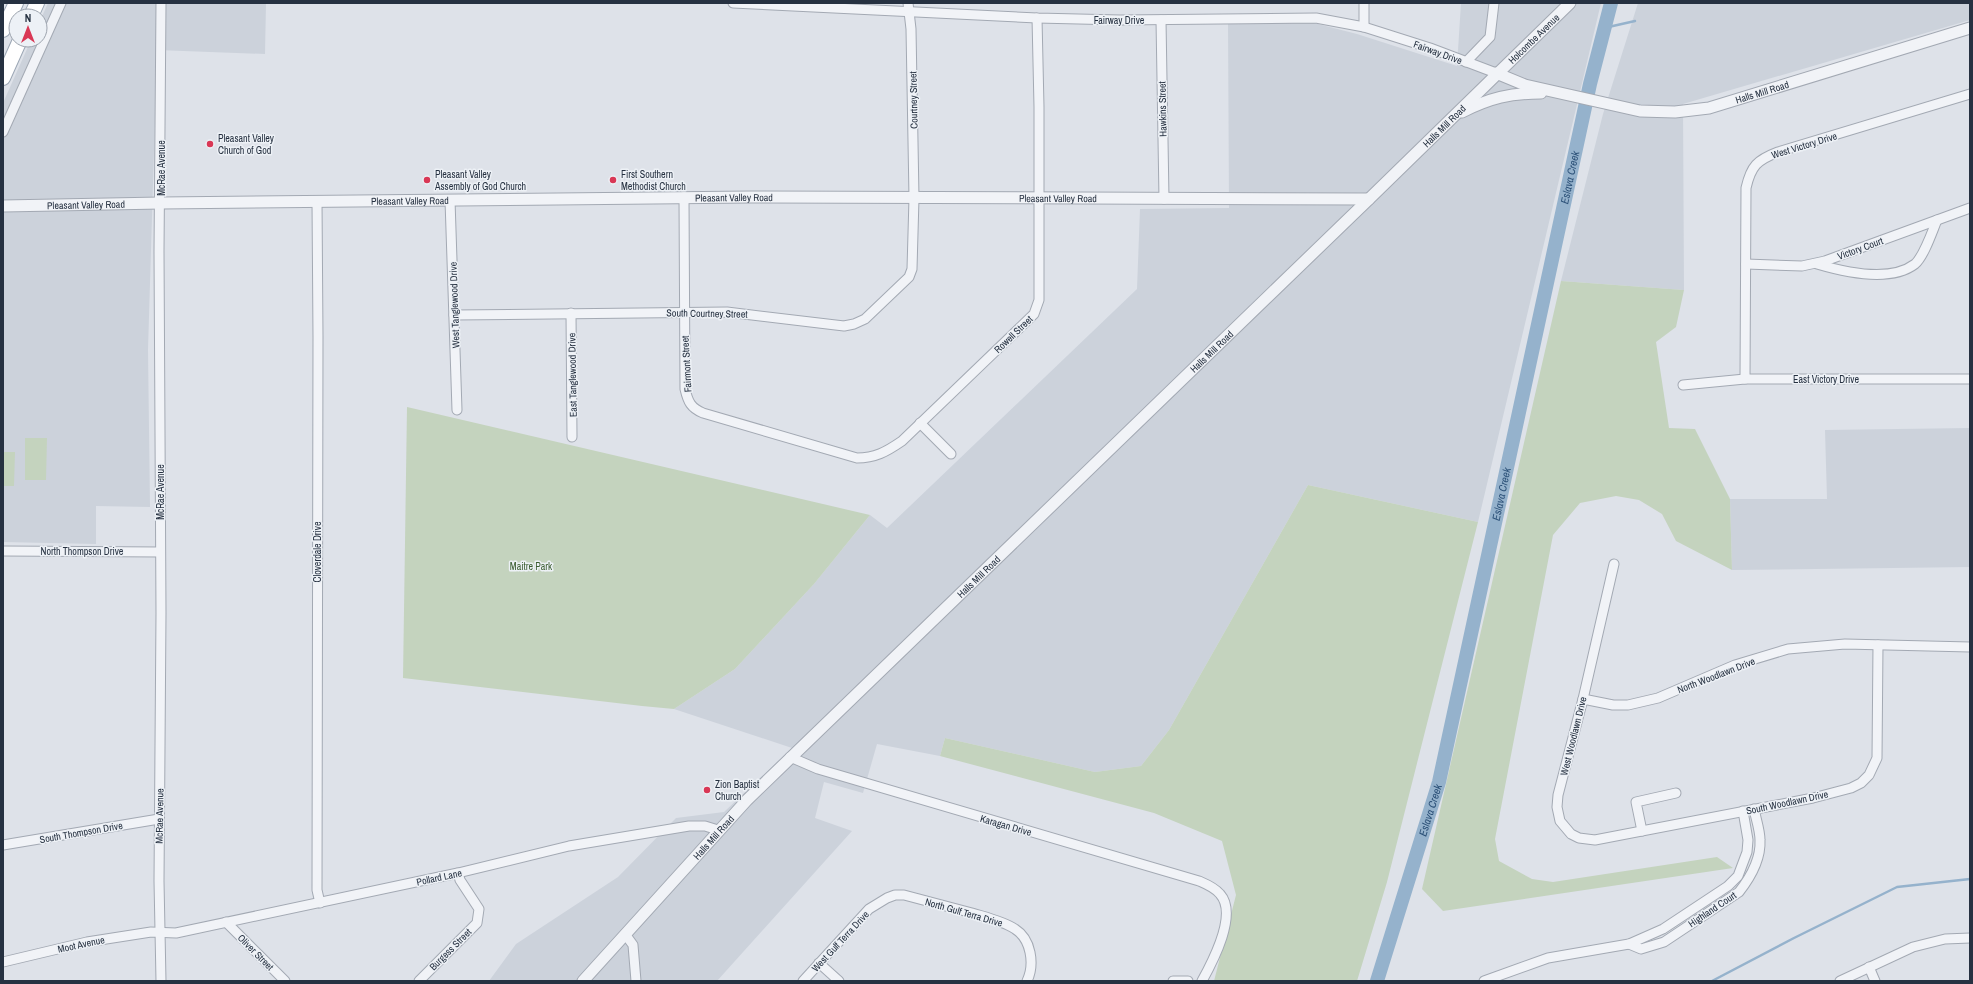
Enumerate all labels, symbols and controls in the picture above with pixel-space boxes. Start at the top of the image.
north arrow [8,8,48,48]
text: N [25,11,31,25]
street label: Holcombe Avenue [1506,11,1563,67]
street label: Fairway Drive [1094,14,1145,27]
street label: Fairway Drive [1412,38,1464,67]
street label: Courtney Street [906,70,921,129]
street label: Halls Mill Road [1734,78,1790,107]
street label: Hawkins Street [1156,80,1169,137]
street label: Halls Mill Road [1420,102,1469,150]
street label: West Victory Drive [1770,129,1839,162]
place label: Pleasant Valley Church of God [218,132,275,157]
marker: Pleasant Valley Church of God [205,139,215,149]
street label: McRae Avenue [155,140,168,196]
water label: Eslava Creek [1557,149,1582,205]
place label: Pleasant Valley Assembly of God Church [434,168,526,193]
place label: First Southern Methodist Church [621,168,686,193]
marker: Pleasant Valley Assembly of God Church [422,175,432,185]
marker: First Southern Methodist Church [608,175,618,185]
street label: Pleasant Valley Road [695,191,773,205]
street label: Pleasant Valley Road [1019,192,1097,205]
street label: Pleasant Valley Road [371,194,449,208]
street label: Pleasant Valley Road [47,198,125,212]
street label: Victory Court [1836,234,1885,263]
street label: West Tanglewood Drive [446,261,463,348]
street label: South Courtney Street [666,306,748,321]
street label: Rowell Street [991,312,1036,356]
street label: Halls Mill Road [1187,328,1236,376]
street label: East Tanglewood Drive [565,332,580,417]
street label: Fairmont Street [678,335,694,393]
street label: East Victory Drive [1793,373,1859,386]
street label: McRae Avenue [154,464,167,520]
water label: Eslava Creek [1489,466,1514,522]
street label: Cloverdale Drive [311,521,324,583]
street label: North Thompson Drive [41,545,124,558]
street label: Halls Mill Road [954,553,1003,601]
park label: Maitre Park [510,560,553,573]
street label: North Woodlawn Drive [1675,654,1757,696]
street label: West Woodlawn Drive [1557,695,1590,777]
place label: Zion Baptist Church [715,778,760,803]
water label: Eslava Creek [1416,782,1445,838]
marker: Zion Baptist Church [702,785,712,795]
street label: South Woodlawn Drive [1745,787,1830,818]
street label: McRae Avenue [153,788,166,844]
street label: Karagan Drive [979,812,1033,839]
street label: Halls Mill Road [690,813,737,862]
street label: South Thompson Drive [39,819,124,846]
street label: Pollard Lane [415,866,463,889]
street label: Highland Court [1686,888,1739,930]
street label: North Gulf Terra Drive [924,895,1005,930]
street label: West Gulf Terra Drive [809,908,872,975]
street label: Burgess Street [427,925,475,973]
street label: Oliver Street [235,931,277,974]
street label: Moot Avenue [56,933,106,956]

